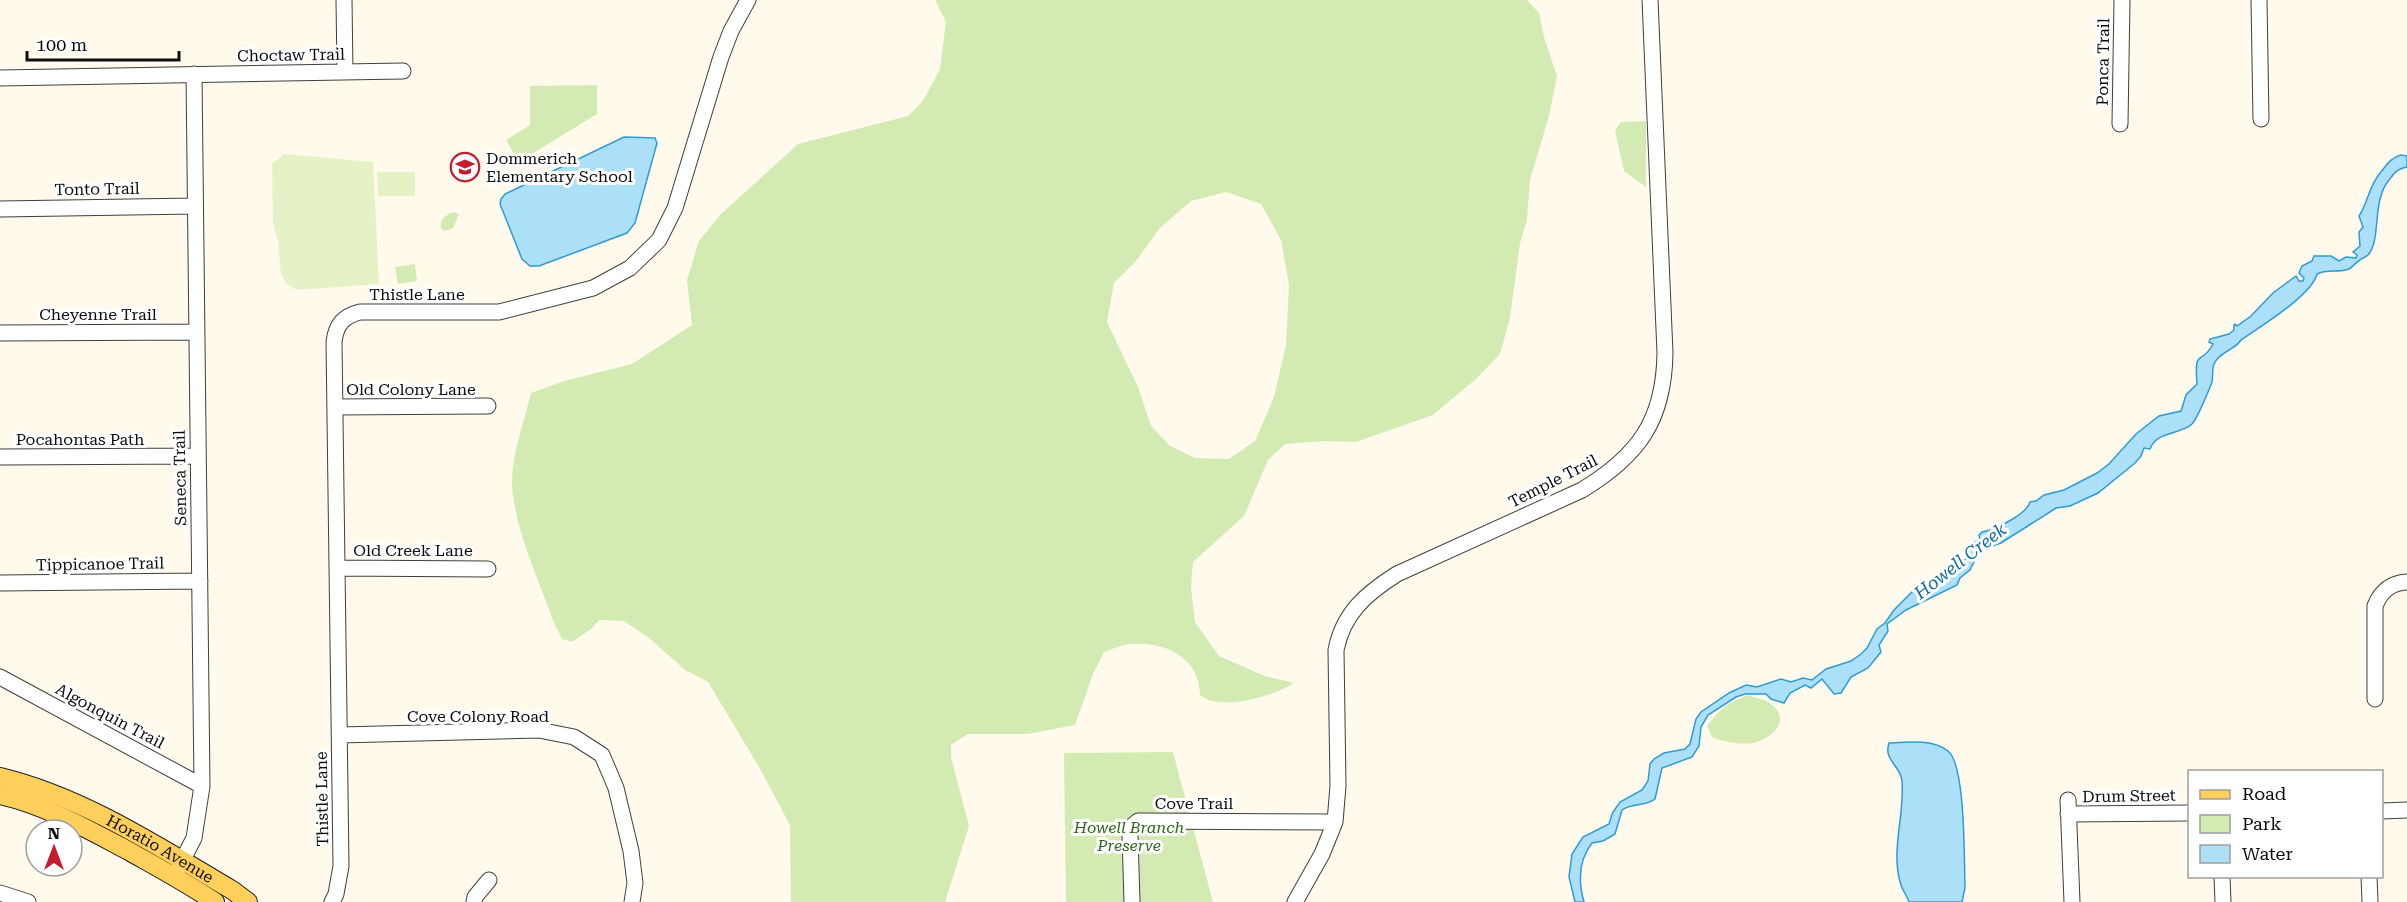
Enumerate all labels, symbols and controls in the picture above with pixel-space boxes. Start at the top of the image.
street label: Ponca Trail [2093,18,2113,106]
scale bar [27,24,178,62]
text: 100 m [36,34,87,55]
street label: Choctaw Trail [237,45,345,65]
place label: Dommerich Elementary School [486,149,633,186]
school or university icon: Dommerich Elementary School [449,151,481,183]
street label: Tonto Trail [54,179,140,199]
street label: Thistle Lane [369,285,465,304]
street label: Cheyenne Trail [39,305,157,324]
street label: Old Colony Lane [346,380,476,399]
street label: Pocahontas Path [16,430,144,449]
street label: Seneca Trail [170,430,190,526]
street label: Temple Trail [1505,451,1601,511]
water label: Howell Creek [1909,518,2010,604]
street label: Old Creek Lane [353,541,473,560]
street label: Tippicanoe Trail [36,553,164,575]
street label: Algonquin Trail [52,679,168,753]
street label: Cove Colony Road [407,707,549,726]
street label: Thistle Lane [312,751,332,847]
legend [2188,770,2383,878]
text: Road [2242,783,2287,804]
street label: Drum Street [2082,786,2176,806]
street label: Cove Trail [1155,794,1233,813]
street label: Horatio Avenue [103,810,218,887]
text: Park [2242,813,2282,834]
north arrow [24,818,84,878]
park label: Howell Branch Preserve [1073,818,1185,855]
text: N [48,824,60,843]
text: Water [2242,843,2293,864]

